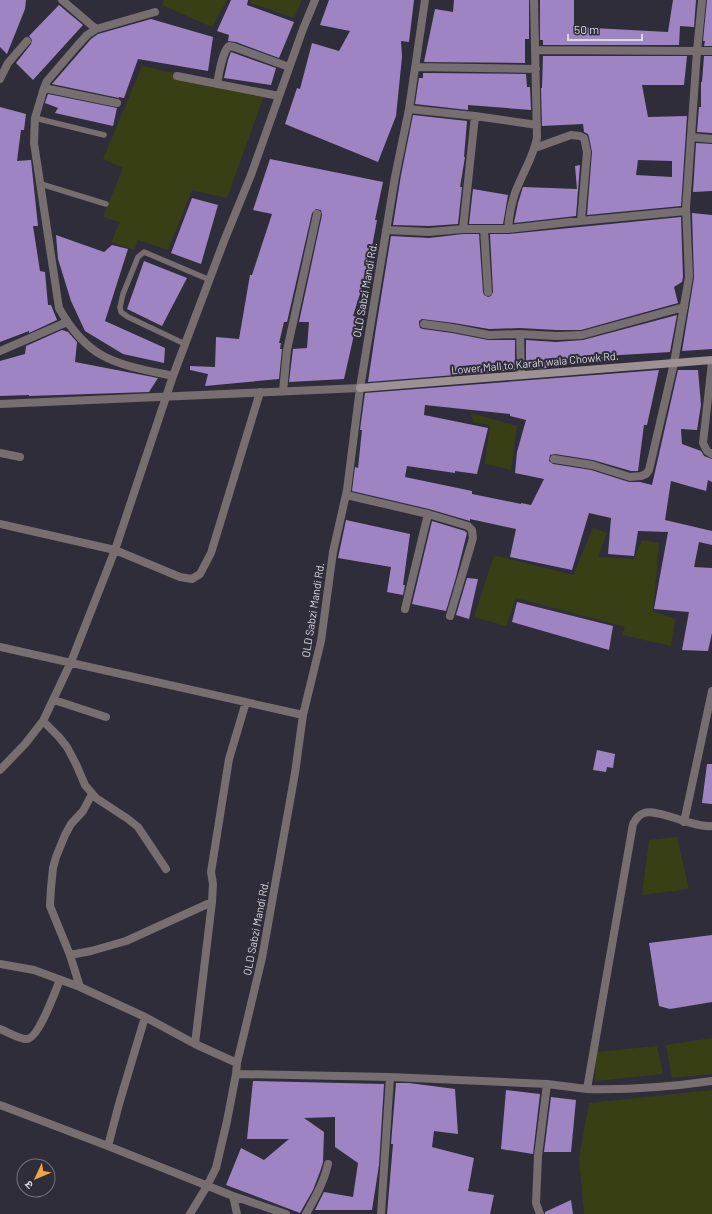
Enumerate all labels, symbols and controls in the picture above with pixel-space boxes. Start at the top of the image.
scale bar [568,16,642,42]
text: 50 m [574,22,599,36]
street label: OLD Sabzi Mandi Rd. [350,241,379,338]
street label: Lower Mall to Karah wala Chowk Rd. [451,349,619,376]
street label: OLD Sabzi Mandi Rd. [299,561,326,658]
street label: OLD Sabzi Mandi Rd. [240,879,271,976]
north arrow [16,1158,56,1198]
text: उ [21,1178,35,1192]

